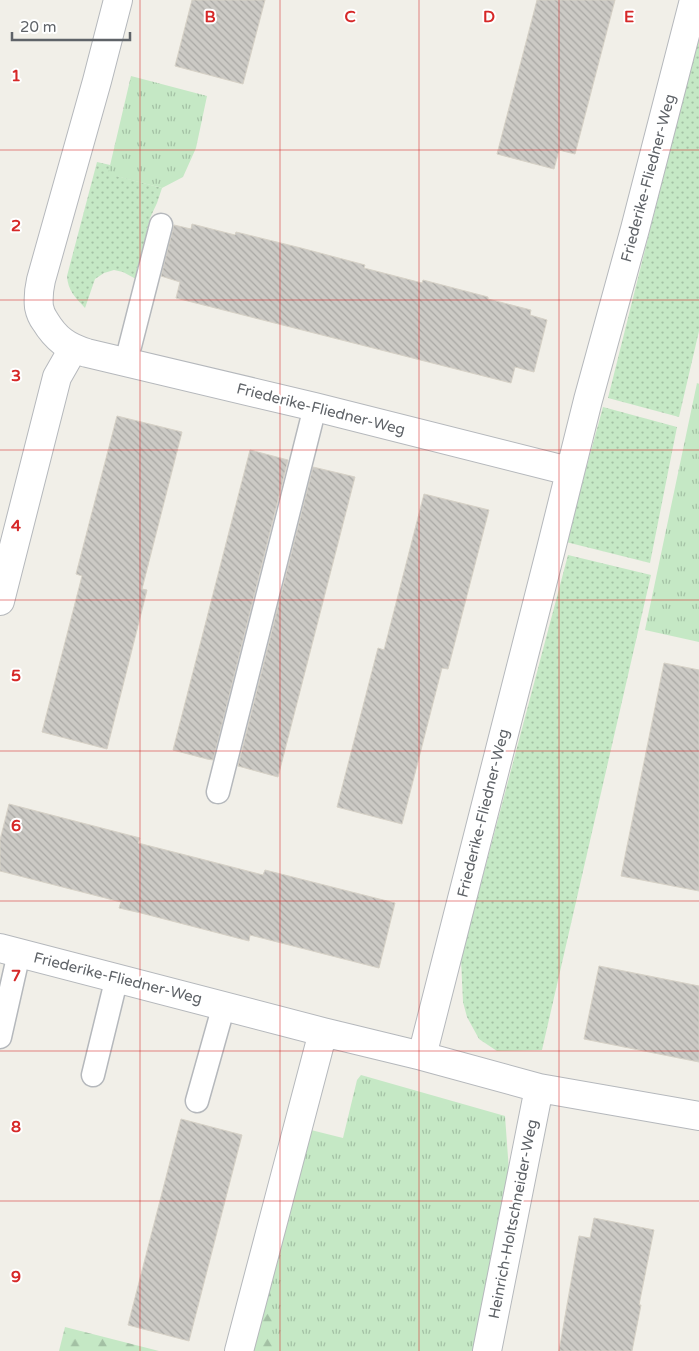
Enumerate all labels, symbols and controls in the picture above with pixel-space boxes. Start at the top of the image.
text: B [204,7,216,27]
text: C [344,7,356,27]
text: D [483,7,495,27]
text: E [624,7,634,27]
scale bar [12,10,130,42]
text: 20 m [20,18,57,36]
text: 1 [11,66,21,86]
street label: Friederike-Fliedner-Weg [617,92,679,264]
text: 2 [11,216,21,236]
text: 3 [11,366,21,386]
street label: Friederike-Fliedner-Weg [235,379,407,439]
text: 4 [11,516,21,536]
text: 5 [11,666,21,686]
street label: Friederike-Fliedner-Weg [453,727,513,899]
text: 6 [11,816,21,836]
street label: Friederike-Fliedner-Weg [32,948,204,1008]
text: 7 [11,966,21,986]
text: 8 [11,1117,21,1137]
street label: Heinrich-Holtschneider-Weg [485,1118,541,1320]
text: 9 [11,1267,21,1287]

